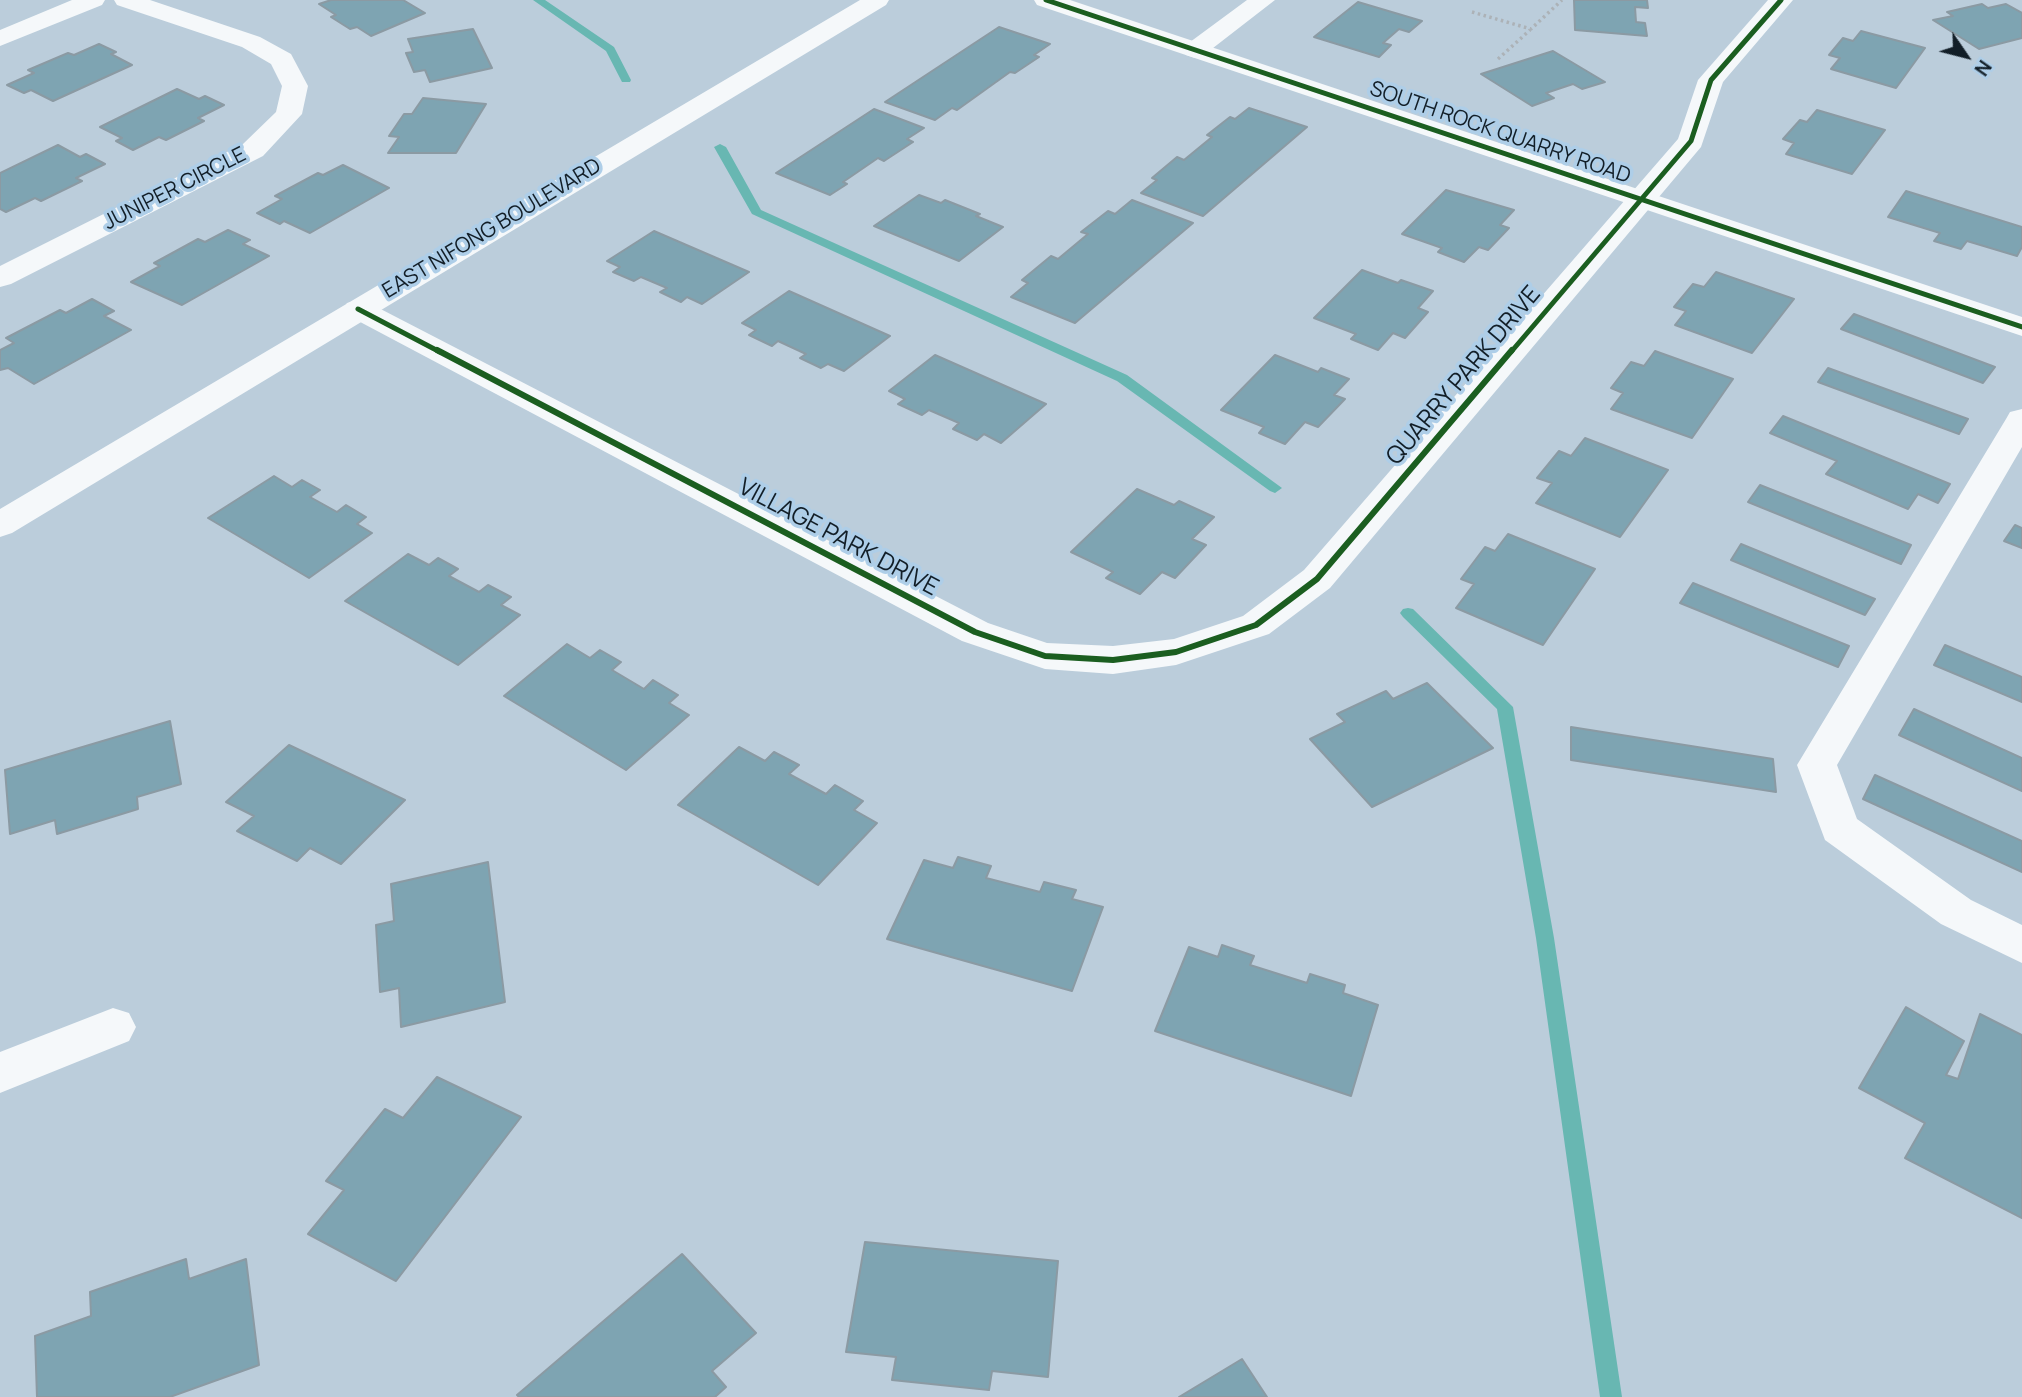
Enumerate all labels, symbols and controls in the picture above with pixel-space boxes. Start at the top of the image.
north arrow [1931,21,2001,91]
text: N [1969,55,1998,81]
street label: SOUTH ROCK QUARRY ROAD [1366,76,1634,190]
street label: JUNIPER CIRCLE [100,142,250,236]
street label: EAST NIFONG BOULEVARD [378,154,606,304]
street label: QUARRY PARK DRIVE [1381,281,1547,471]
street label: VILLAGE PARK DRIVE [733,473,943,603]

